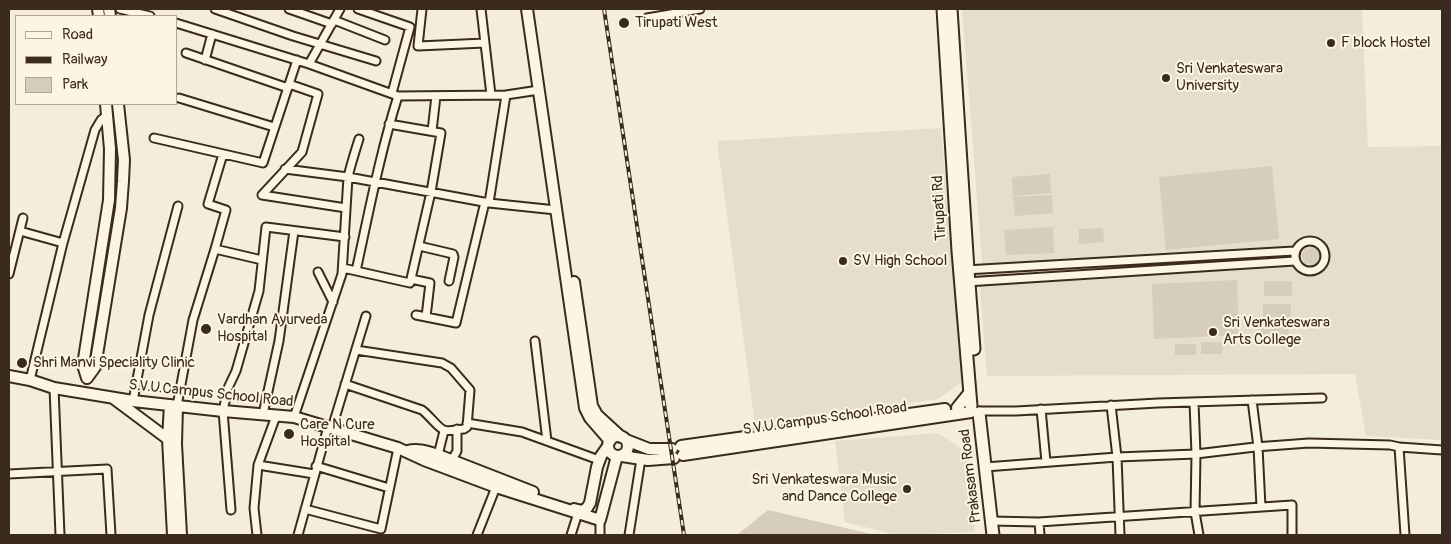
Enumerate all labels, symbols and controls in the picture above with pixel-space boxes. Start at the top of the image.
place label: Tirupati West [635,14,717,32]
legend [15,15,178,105]
marker: Tirupati West [617,16,631,30]
text: Road [62,25,93,44]
place label: F block Hostel [1341,34,1431,52]
marker: F block Hostel [1325,37,1337,49]
text: Railway [62,50,107,69]
place label: Sri Venkateswara University [1176,60,1283,95]
marker: Sri Venkateswara University [1160,72,1172,84]
text: Park [62,75,88,94]
street label: Tirupati Rd [929,175,951,241]
place label: SV High School [853,252,947,270]
marker: SV High School [837,255,849,267]
place label: Vardhan Ayurveda Hospital [217,311,328,346]
place label: Sri Venkateswara Arts College [1223,314,1330,349]
marker: Vardhan Ayurveda Hospital [199,322,213,336]
marker: Sri Venkateswara Arts College [1207,326,1219,338]
place label: Shri Manvi Speciality Clinic [33,354,195,372]
marker: Shri Manvi Speciality Clinic [15,356,29,370]
street label: S.V.U.Campus School Road [128,376,294,412]
street label: S.V.U.Campus School Road [742,399,908,439]
place label: Care N Cure Hospital [300,416,375,451]
marker: Care N Cure Hospital [282,427,296,441]
street label: Prakasam Road [956,428,986,524]
place label: Sri Venkateswara Music and Dance College [751,471,897,506]
marker: Sri Venkateswara Music and Dance College [901,483,913,495]

